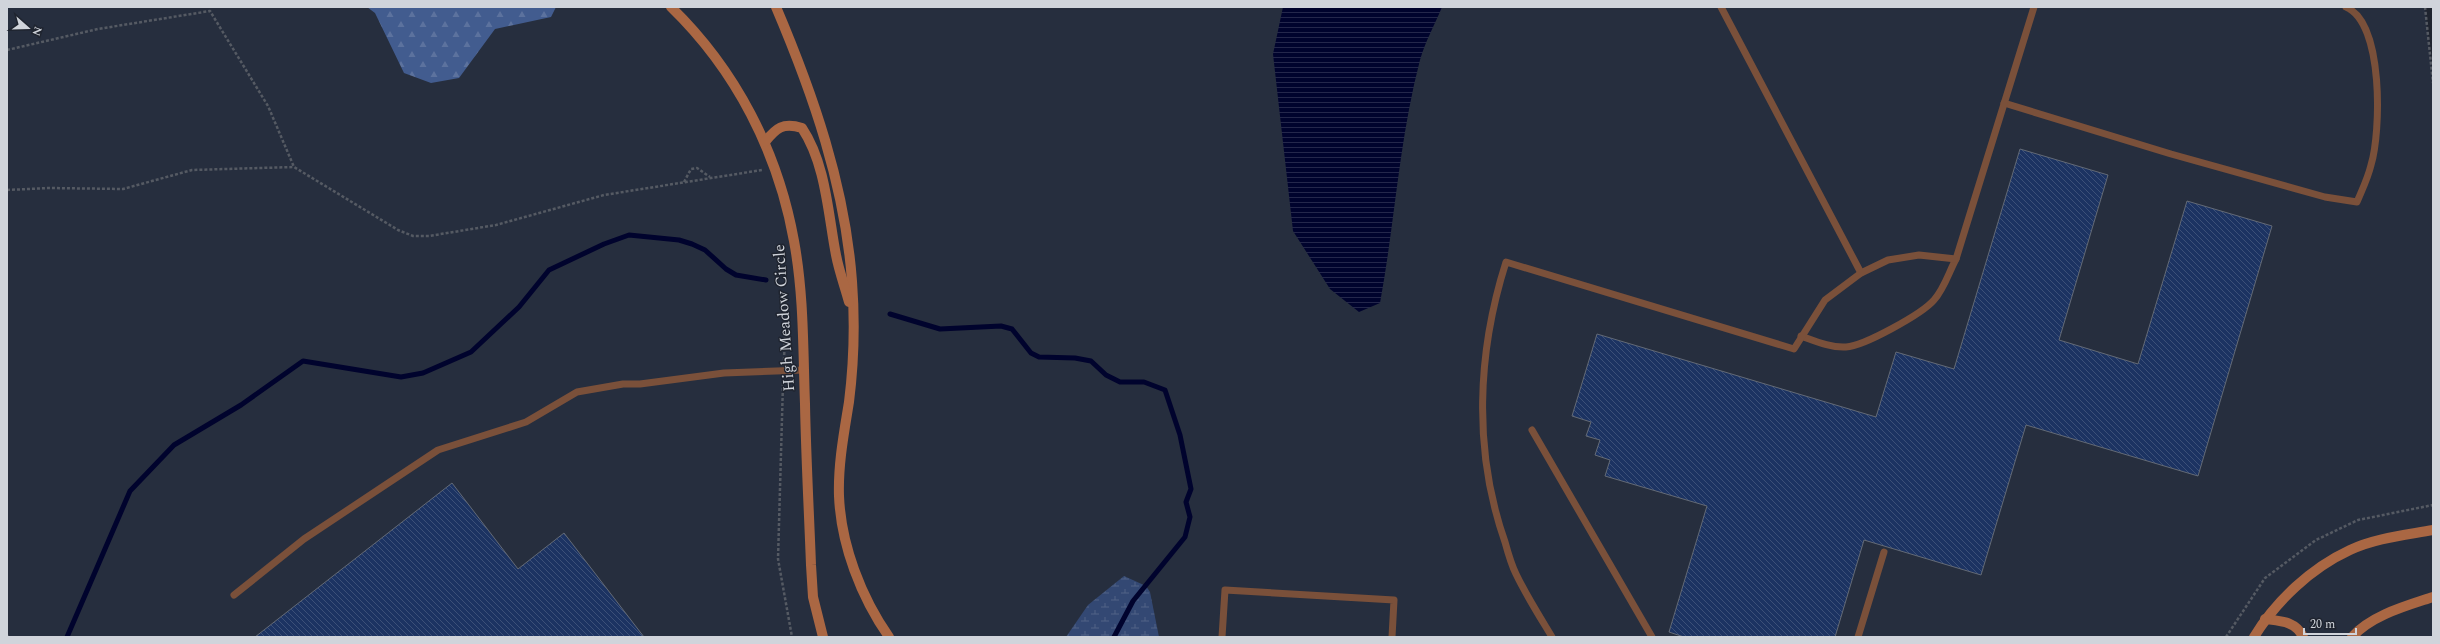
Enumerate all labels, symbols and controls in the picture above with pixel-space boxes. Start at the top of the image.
north arrow [8,8,48,48]
text: N [27,24,46,38]
street label: High Meadow Circle [767,244,801,392]
scale bar [2304,610,2356,636]
text: 20 m [2310,615,2335,634]

